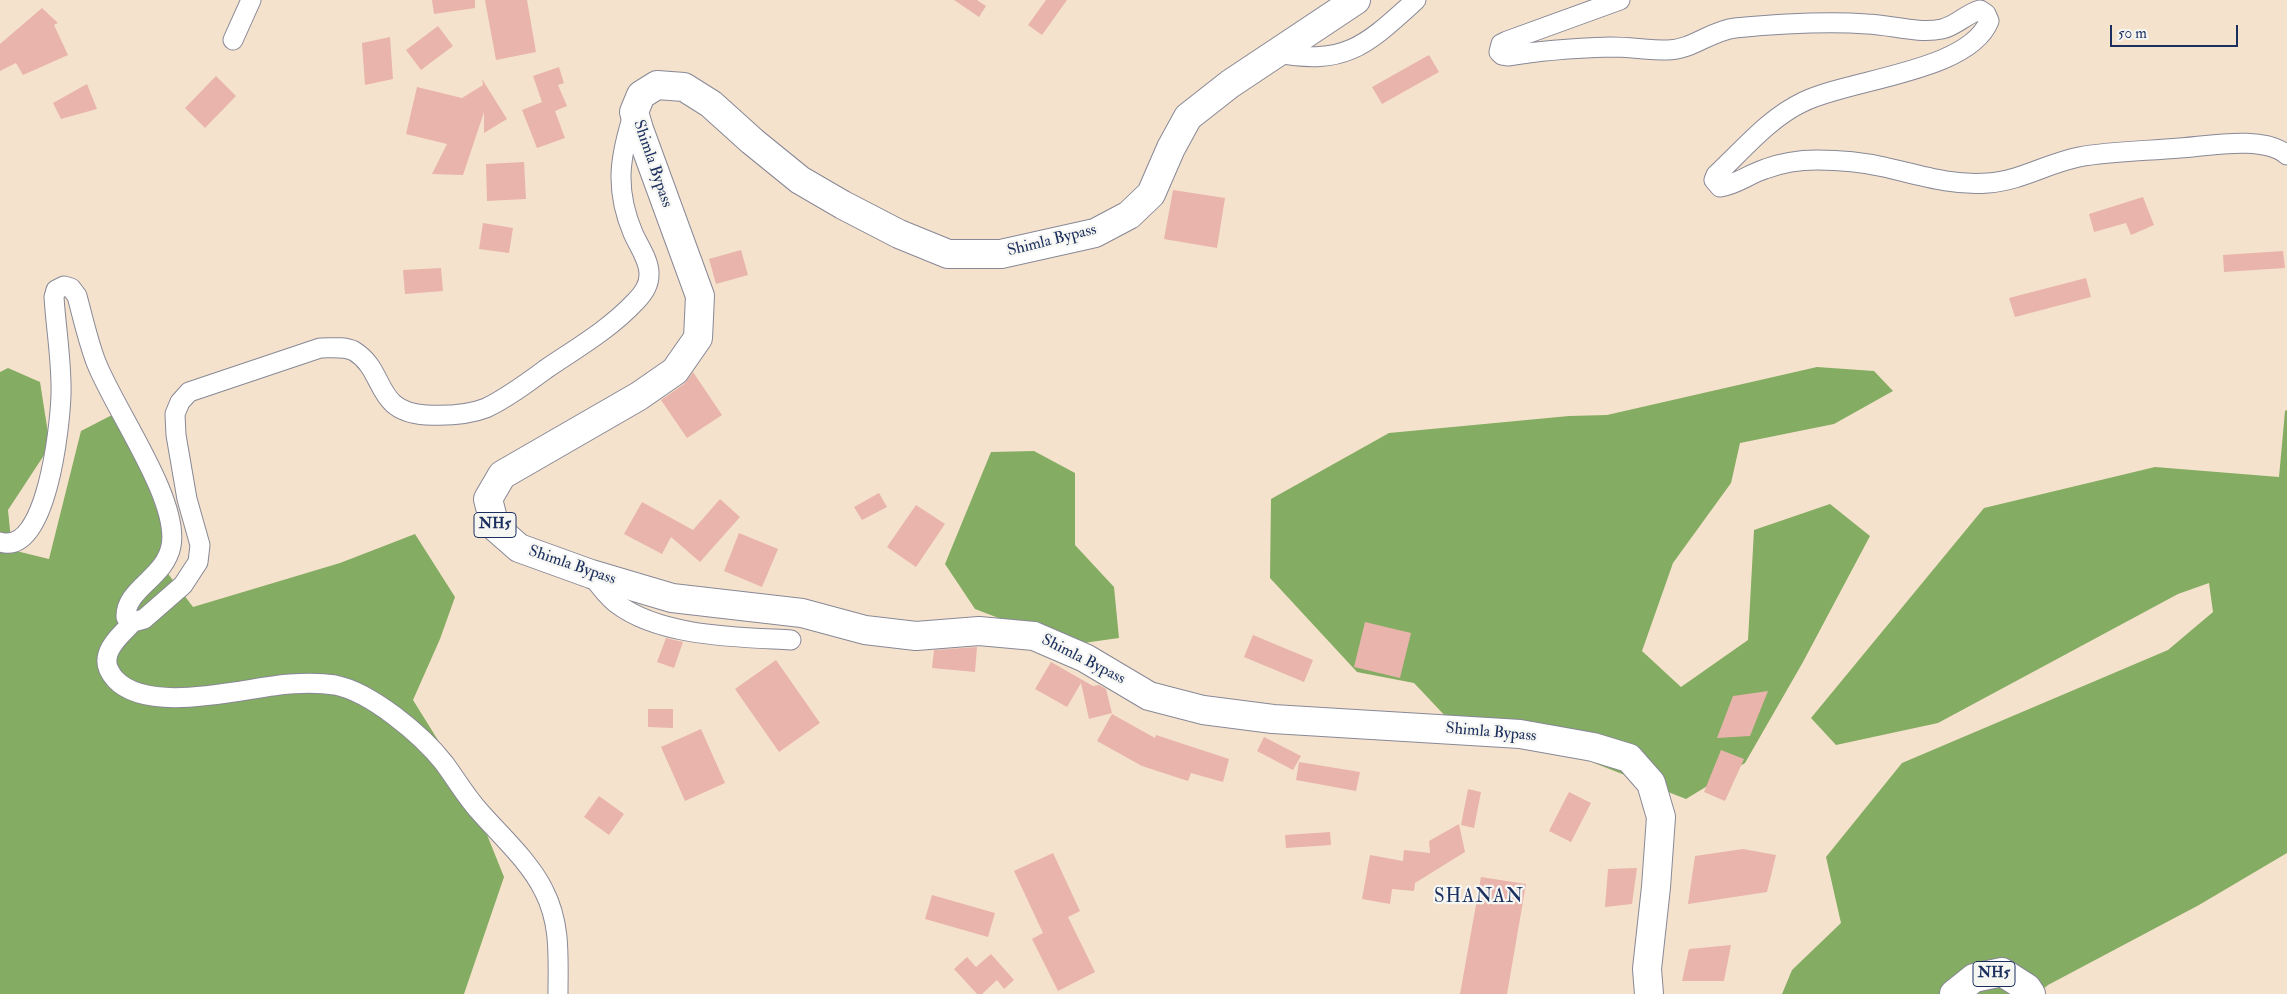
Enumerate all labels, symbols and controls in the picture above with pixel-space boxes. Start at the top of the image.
scale bar [2112,15,2240,47]
text: 50 m [2118,24,2147,43]
street label: Shimla Bypass [628,118,676,210]
street label: Shimla Bypass [1005,221,1099,261]
road number: NH5 [474,512,516,538]
street label: Shimla Bypass [526,542,618,590]
street label: Shimla Bypass [1038,631,1128,689]
street label: Shimla Bypass [1445,719,1537,747]
district label: SHANAN [1433,887,1525,909]
road number: NH5 [1973,962,2015,986]

